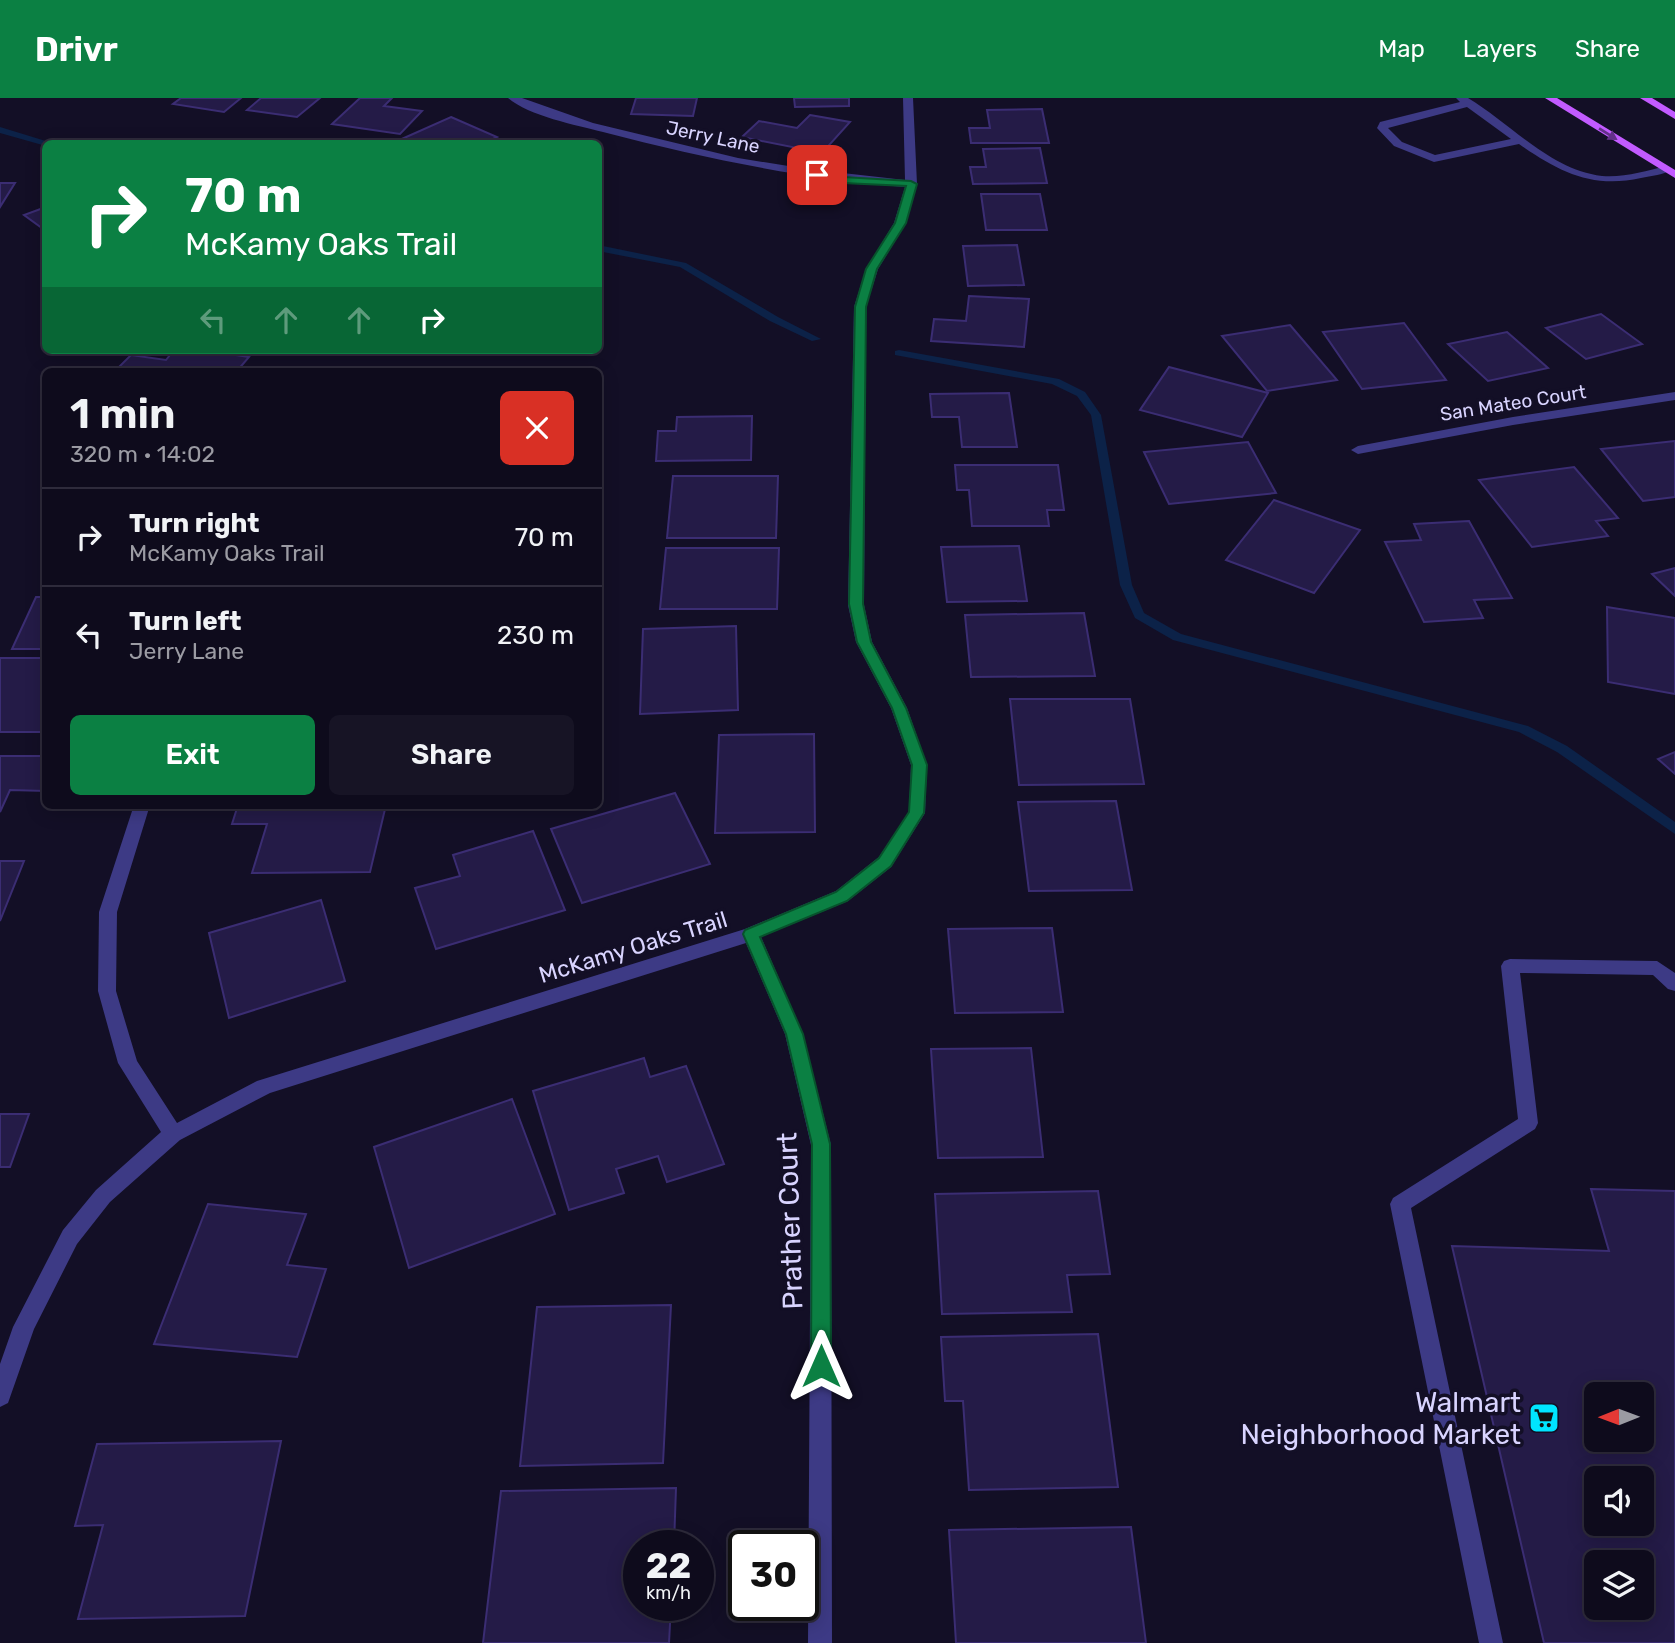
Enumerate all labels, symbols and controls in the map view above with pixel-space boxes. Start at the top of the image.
text: Drivr [35,30,118,69]
text: Map [1378,35,1425,63]
text: Layers [1463,35,1537,63]
text: Share [1575,35,1640,63]
street label: Jerry Lane [664,116,762,158]
one-way arrow [1599,127,1618,140]
pin [787,145,847,205]
icon: arrive [798,156,836,194]
text: 70 m [185,166,302,224]
icon: right [70,168,161,259]
text: McKamy Oaks Trail [185,225,457,263]
icon: left [194,301,232,339]
icon: ahead [267,301,305,339]
icon: ahead [340,301,378,339]
icon: right [413,301,451,339]
street label: San Mateo Court [1438,380,1588,426]
text: 1 min [70,389,176,439]
button: close [500,391,574,465]
text: 320 m · 14:02 [70,440,215,468]
text: Turn right [129,508,259,539]
icon: right [70,518,108,556]
text: 70 m [515,522,574,553]
text: McKamy Oaks Trail [129,539,325,567]
text: Turn left [129,606,241,637]
icon: left [70,616,108,654]
text: 230 m [497,620,574,651]
text: Jerry Lane [129,637,244,665]
button: Exit [70,715,315,795]
button: Share [329,715,574,795]
street label: McKamy Oaks Trail [535,905,731,989]
street label: Prather Court [770,1132,810,1310]
position arrow [784,1329,858,1403]
north arrow [1584,1382,1654,1452]
map controls [1584,1382,1654,1620]
place label: Walmart Neighborhood Market [1241,1386,1521,1451]
supermarket icon: Walmart Neighborhood Market [1527,1401,1561,1435]
button: sound [1584,1466,1654,1536]
speed limit sign: 30 [728,1530,819,1621]
text: 22 [646,1545,691,1587]
button: layers [1584,1550,1654,1620]
text: km/h [646,1582,691,1604]

